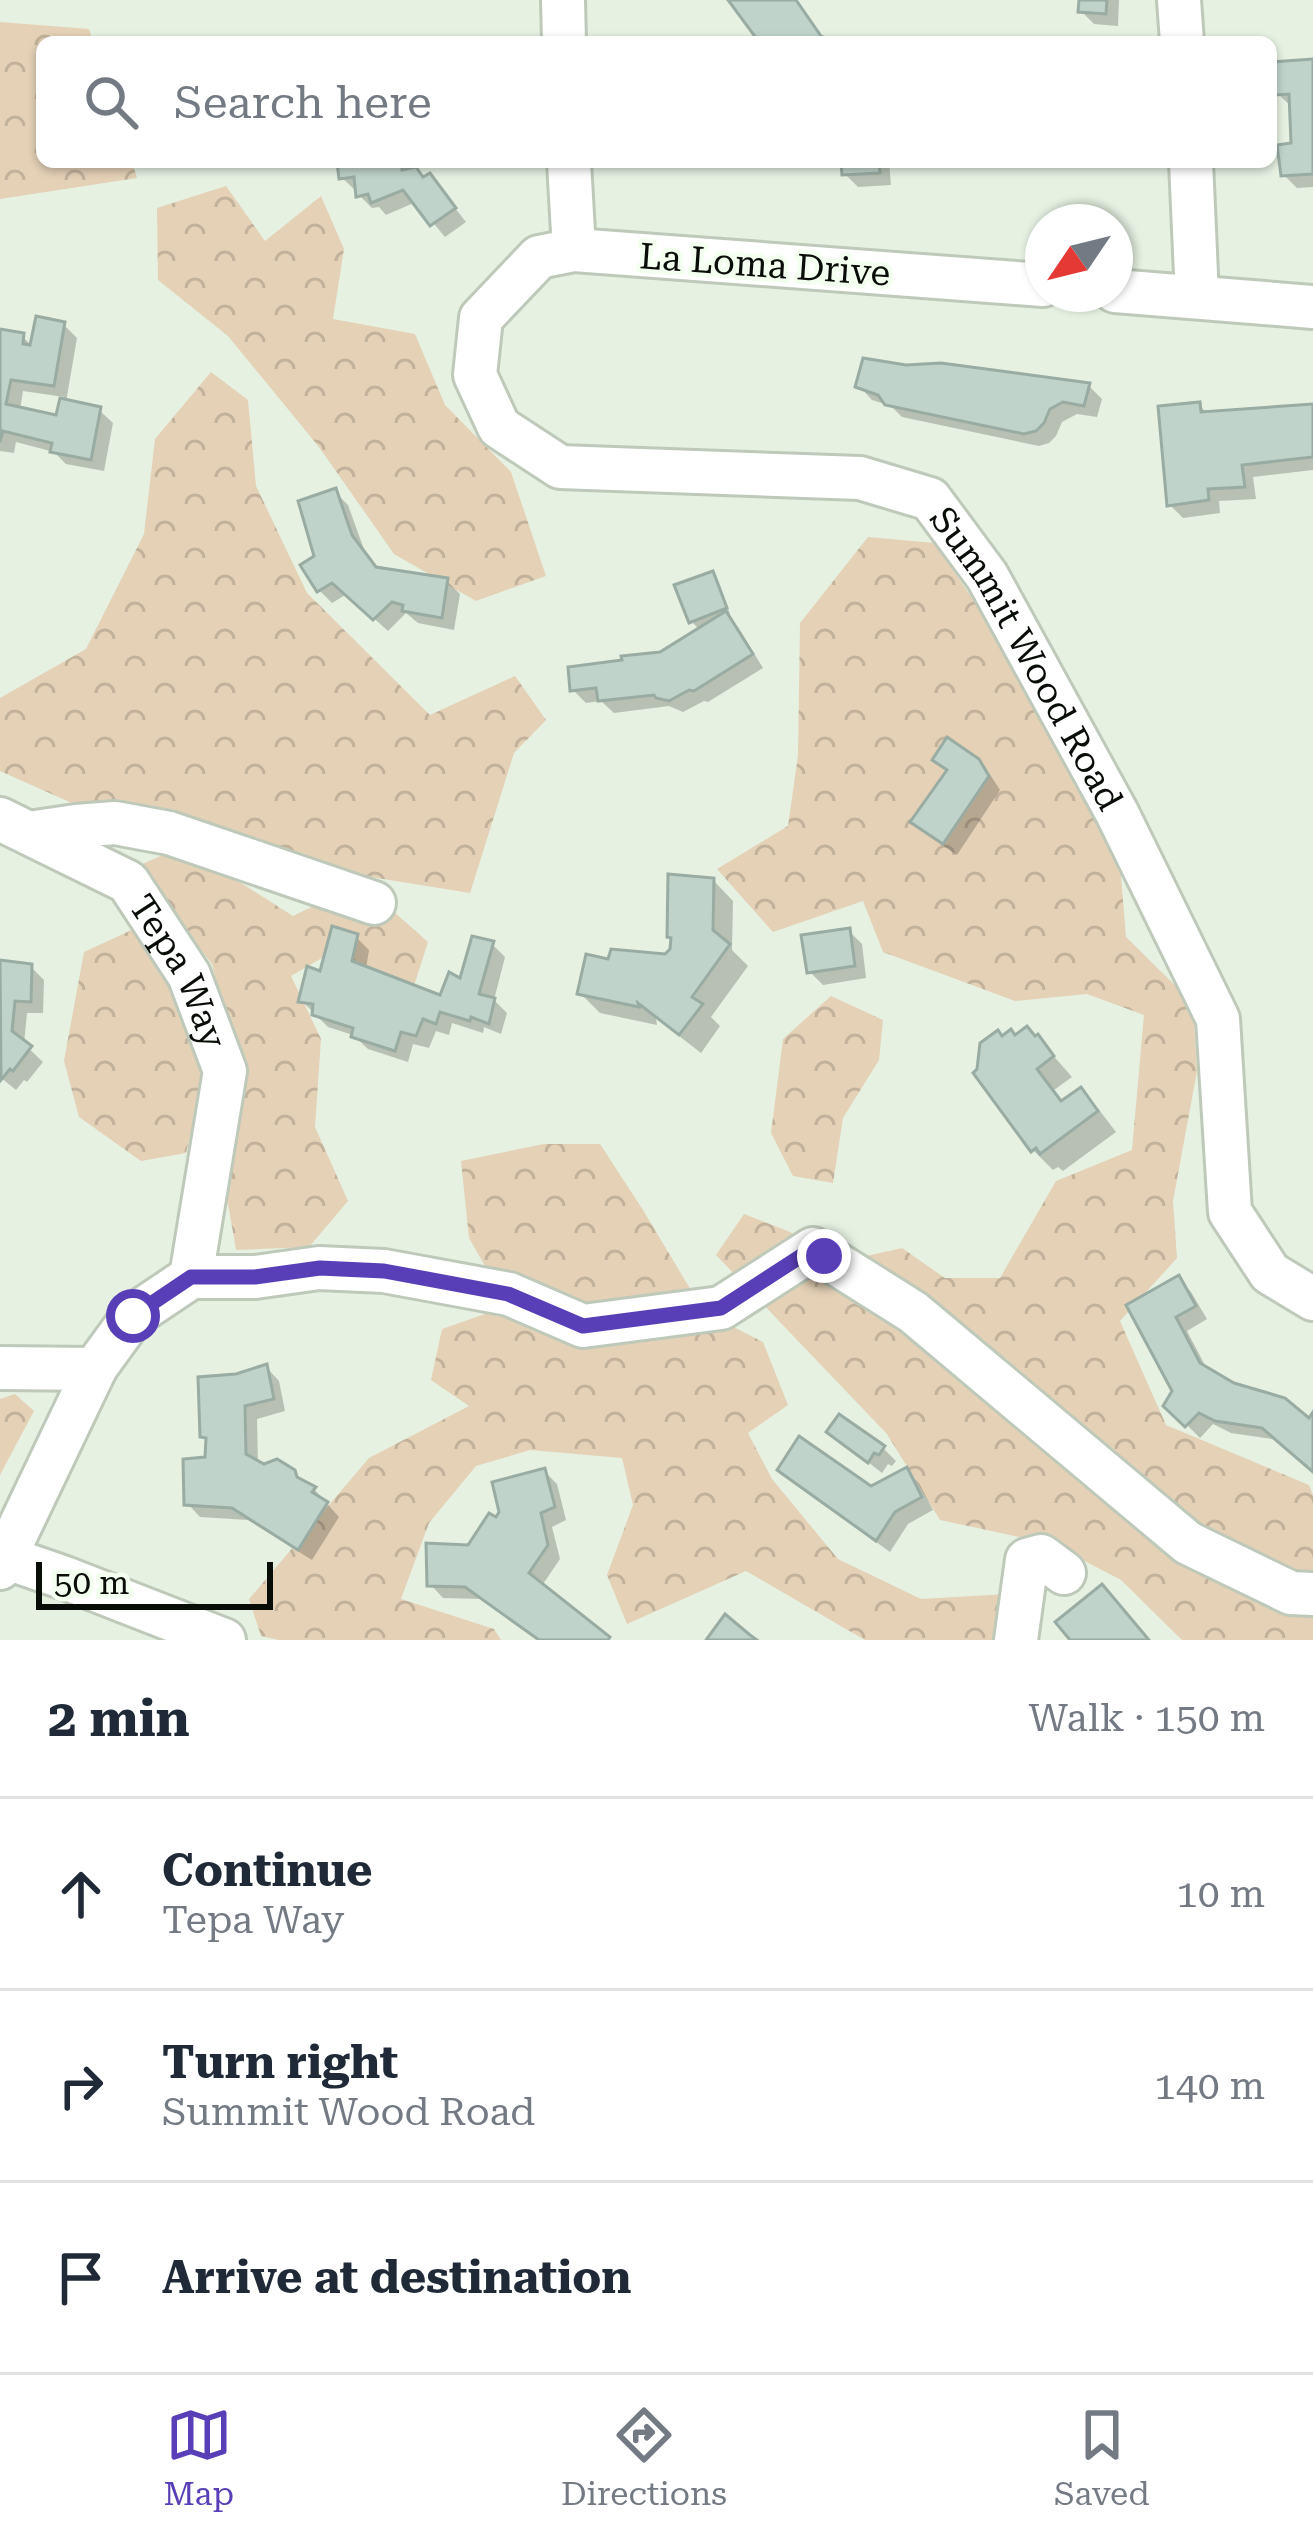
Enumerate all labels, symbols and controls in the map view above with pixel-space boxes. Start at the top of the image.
search box [36,36,1277,168]
icon: search [78,69,144,135]
text: Search here [174,76,432,129]
north arrow [1025,204,1133,312]
street label: La Loma Drive [638,235,892,295]
street label: Summit Wood Road [921,499,1131,818]
street label: Tepa Way [120,887,235,1055]
route end [797,1229,851,1283]
route start [106,1289,160,1343]
scale bar [36,1556,273,1609]
text: 50 m [54,1563,129,1602]
text: 2 min [48,1689,190,1748]
text: Walk · 150 m [1029,1695,1265,1741]
text: Continue [162,1844,373,1897]
icon: ahead [48,1861,114,1927]
text: 10 m [1176,1871,1265,1917]
text: Tepa Way [162,1897,344,1943]
text: Turn right [162,2036,398,2089]
icon: right [48,2053,114,2119]
text: 140 m [1154,2063,1265,2109]
text: Summit Wood Road [162,2089,535,2135]
icon: arrive [48,2245,114,2311]
text: Arrive at destination [162,2251,631,2304]
tab: Map [163,2402,234,2513]
tab: Directions [561,2402,727,2513]
tab: Saved [1054,2402,1150,2513]

